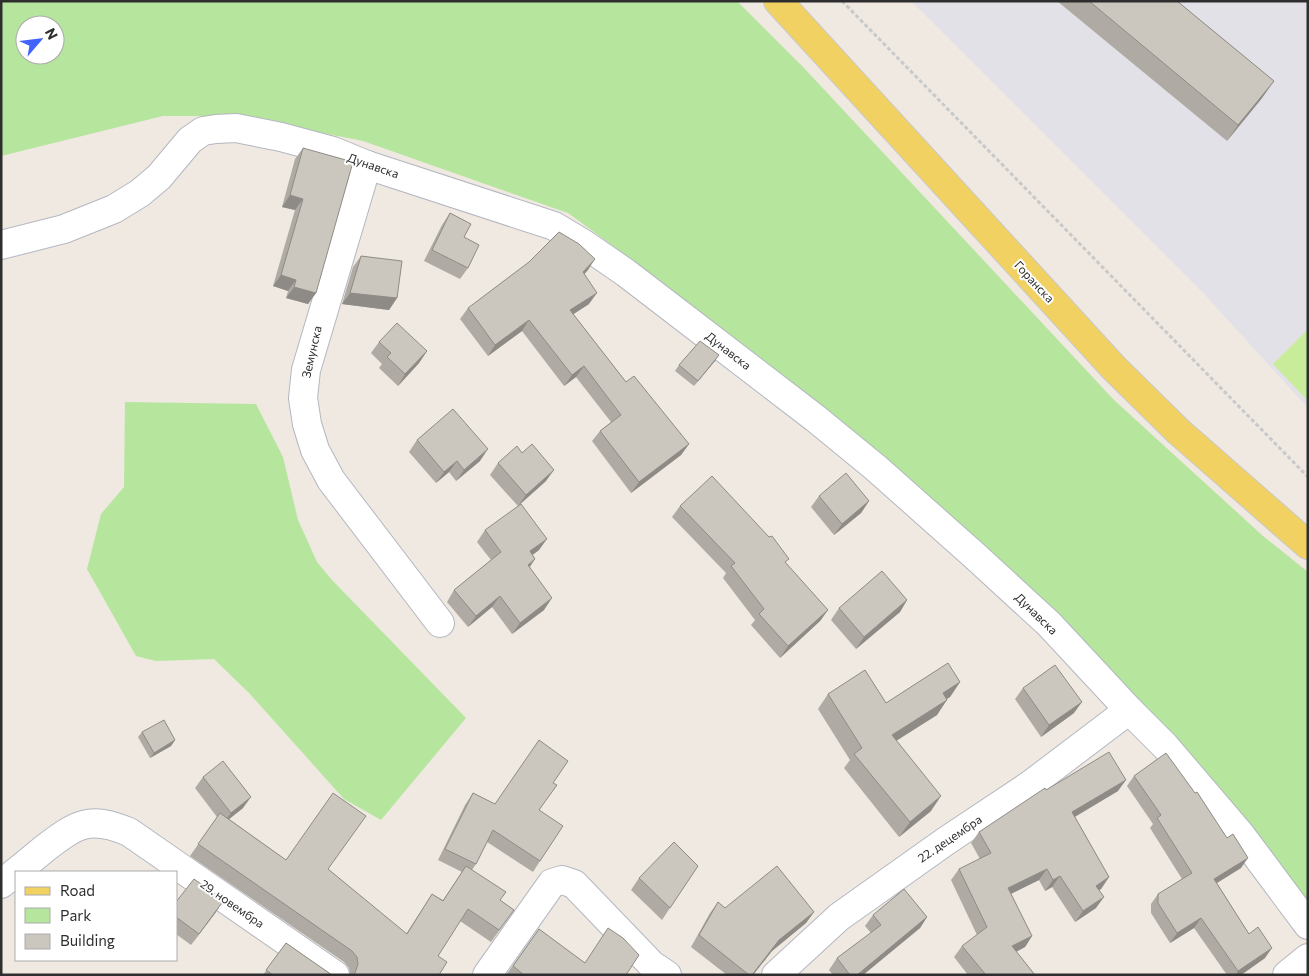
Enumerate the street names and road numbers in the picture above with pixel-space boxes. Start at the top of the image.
street label: Дунавска [346,150,401,180]
street label: Горанска [1012,258,1057,305]
street label: Земунска [298,324,324,379]
street label: Дунавска [703,328,754,372]
street label: Дунавска [1013,590,1061,637]
street label: 22. децембра [915,812,984,865]
street label: 29. новембра [198,876,267,930]

